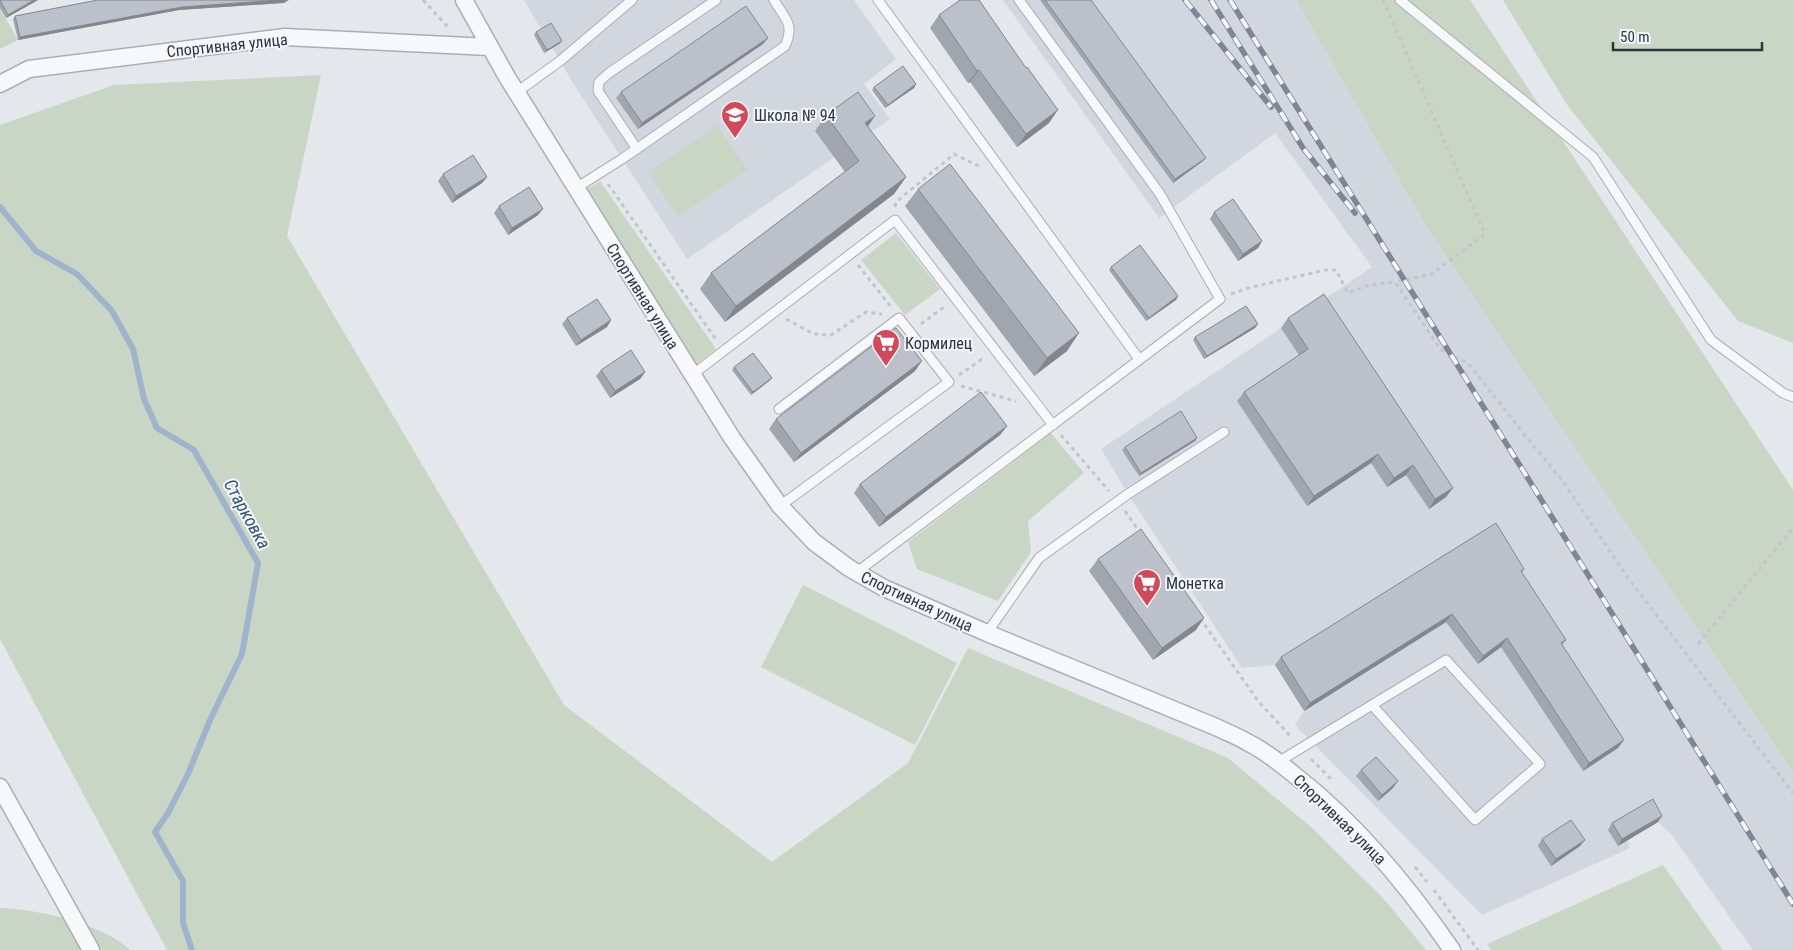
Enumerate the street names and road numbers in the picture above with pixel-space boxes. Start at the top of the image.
street label: Спортивная улица [166,30,288,61]
street label: Спортивная улица [602,240,683,353]
street label: Спортивная улица [858,567,976,636]
street label: Спортивная улица [1289,770,1390,868]

